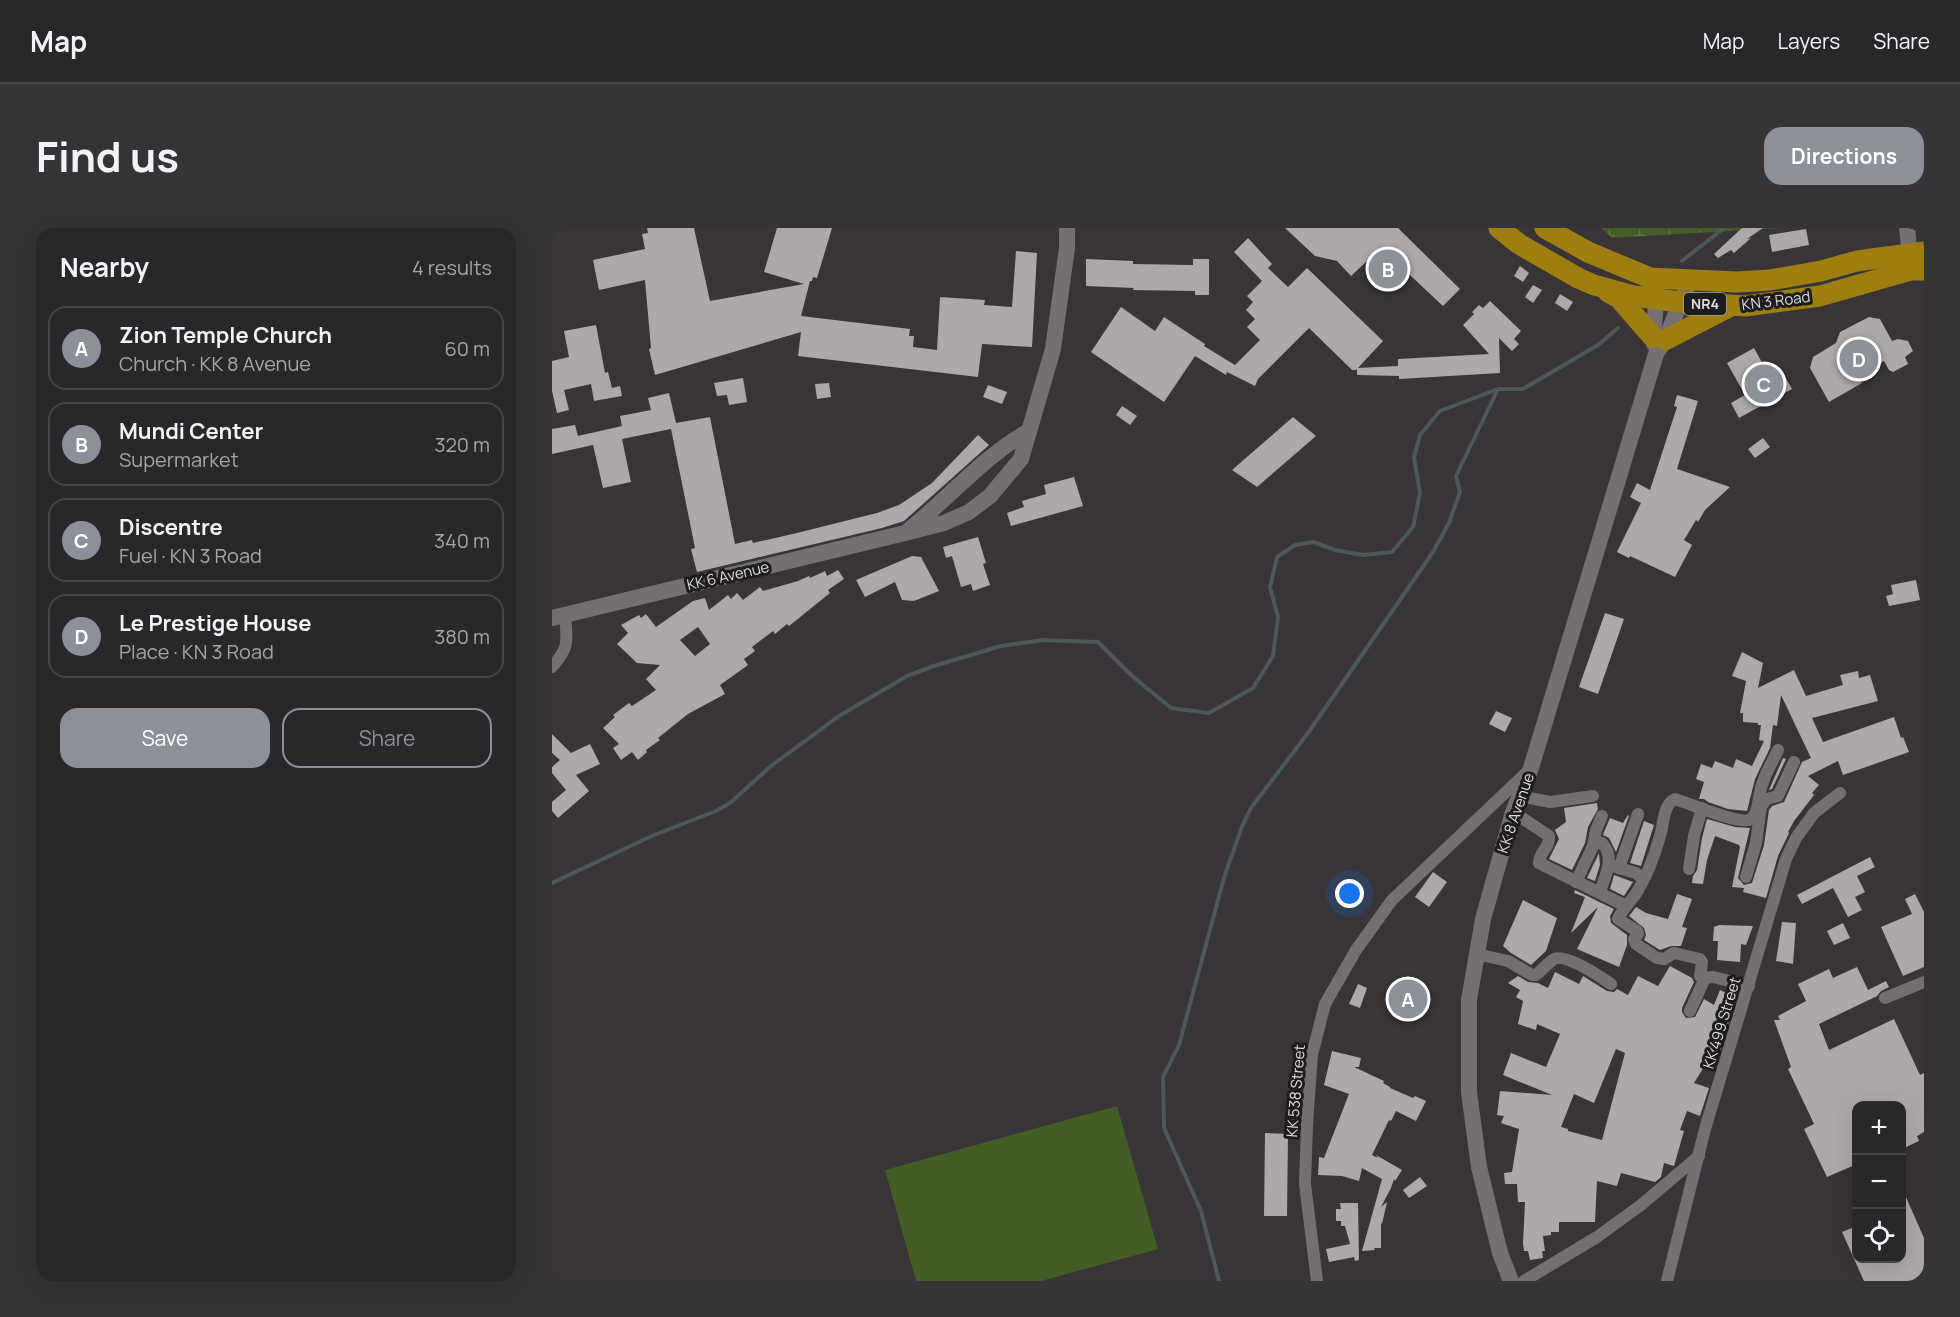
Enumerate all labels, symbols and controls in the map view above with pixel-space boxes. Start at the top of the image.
text: Map [30,22,87,60]
text: Map [1703,27,1744,55]
text: Layers [1777,27,1840,55]
text: Share [1873,27,1930,55]
text: Find us [36,127,179,185]
button: Directions [1764,127,1924,185]
pin: B [1368,246,1408,291]
text: Nearby [60,249,149,285]
text: 4 results [412,254,492,281]
street label: KN 3 Road [1740,286,1811,315]
road number: NR4 [1684,293,1726,315]
text: Zion Temple Church [119,320,332,350]
text: A [75,335,88,362]
text: 60 m [444,335,490,362]
pin: D [1840,336,1878,382]
text: Church · KK 8 Avenue [119,350,311,377]
pin: C [1744,362,1784,406]
text: Mundi Center [119,416,263,446]
text: B [75,431,88,458]
text: 320 m [434,431,490,458]
text: Supermarket [119,446,239,473]
text: Discentre [119,512,223,542]
text: C [74,527,89,554]
text: 340 m [434,527,490,554]
text: Fuel · KN 3 Road [119,542,262,569]
street label: KK 6 Avenue [685,556,771,595]
text: Le Prestige House [119,608,311,638]
text: D [74,623,89,650]
text: 380 m [434,623,490,650]
text: Place · KN 3 Road [119,638,274,665]
button: Save [60,708,270,768]
button: Share [282,708,492,768]
street label: KK 8 Avenue [1492,770,1539,856]
your location [1335,879,1364,908]
street label: KK 499 Street [1698,974,1745,1071]
pin: A [1388,976,1428,1022]
street label: KK 538 Street [1281,1044,1310,1138]
map controls [1852,1101,1906,1263]
button: + [1852,1101,1906,1155]
button: − [1852,1155,1906,1209]
button: locate [1852,1209,1906,1263]

